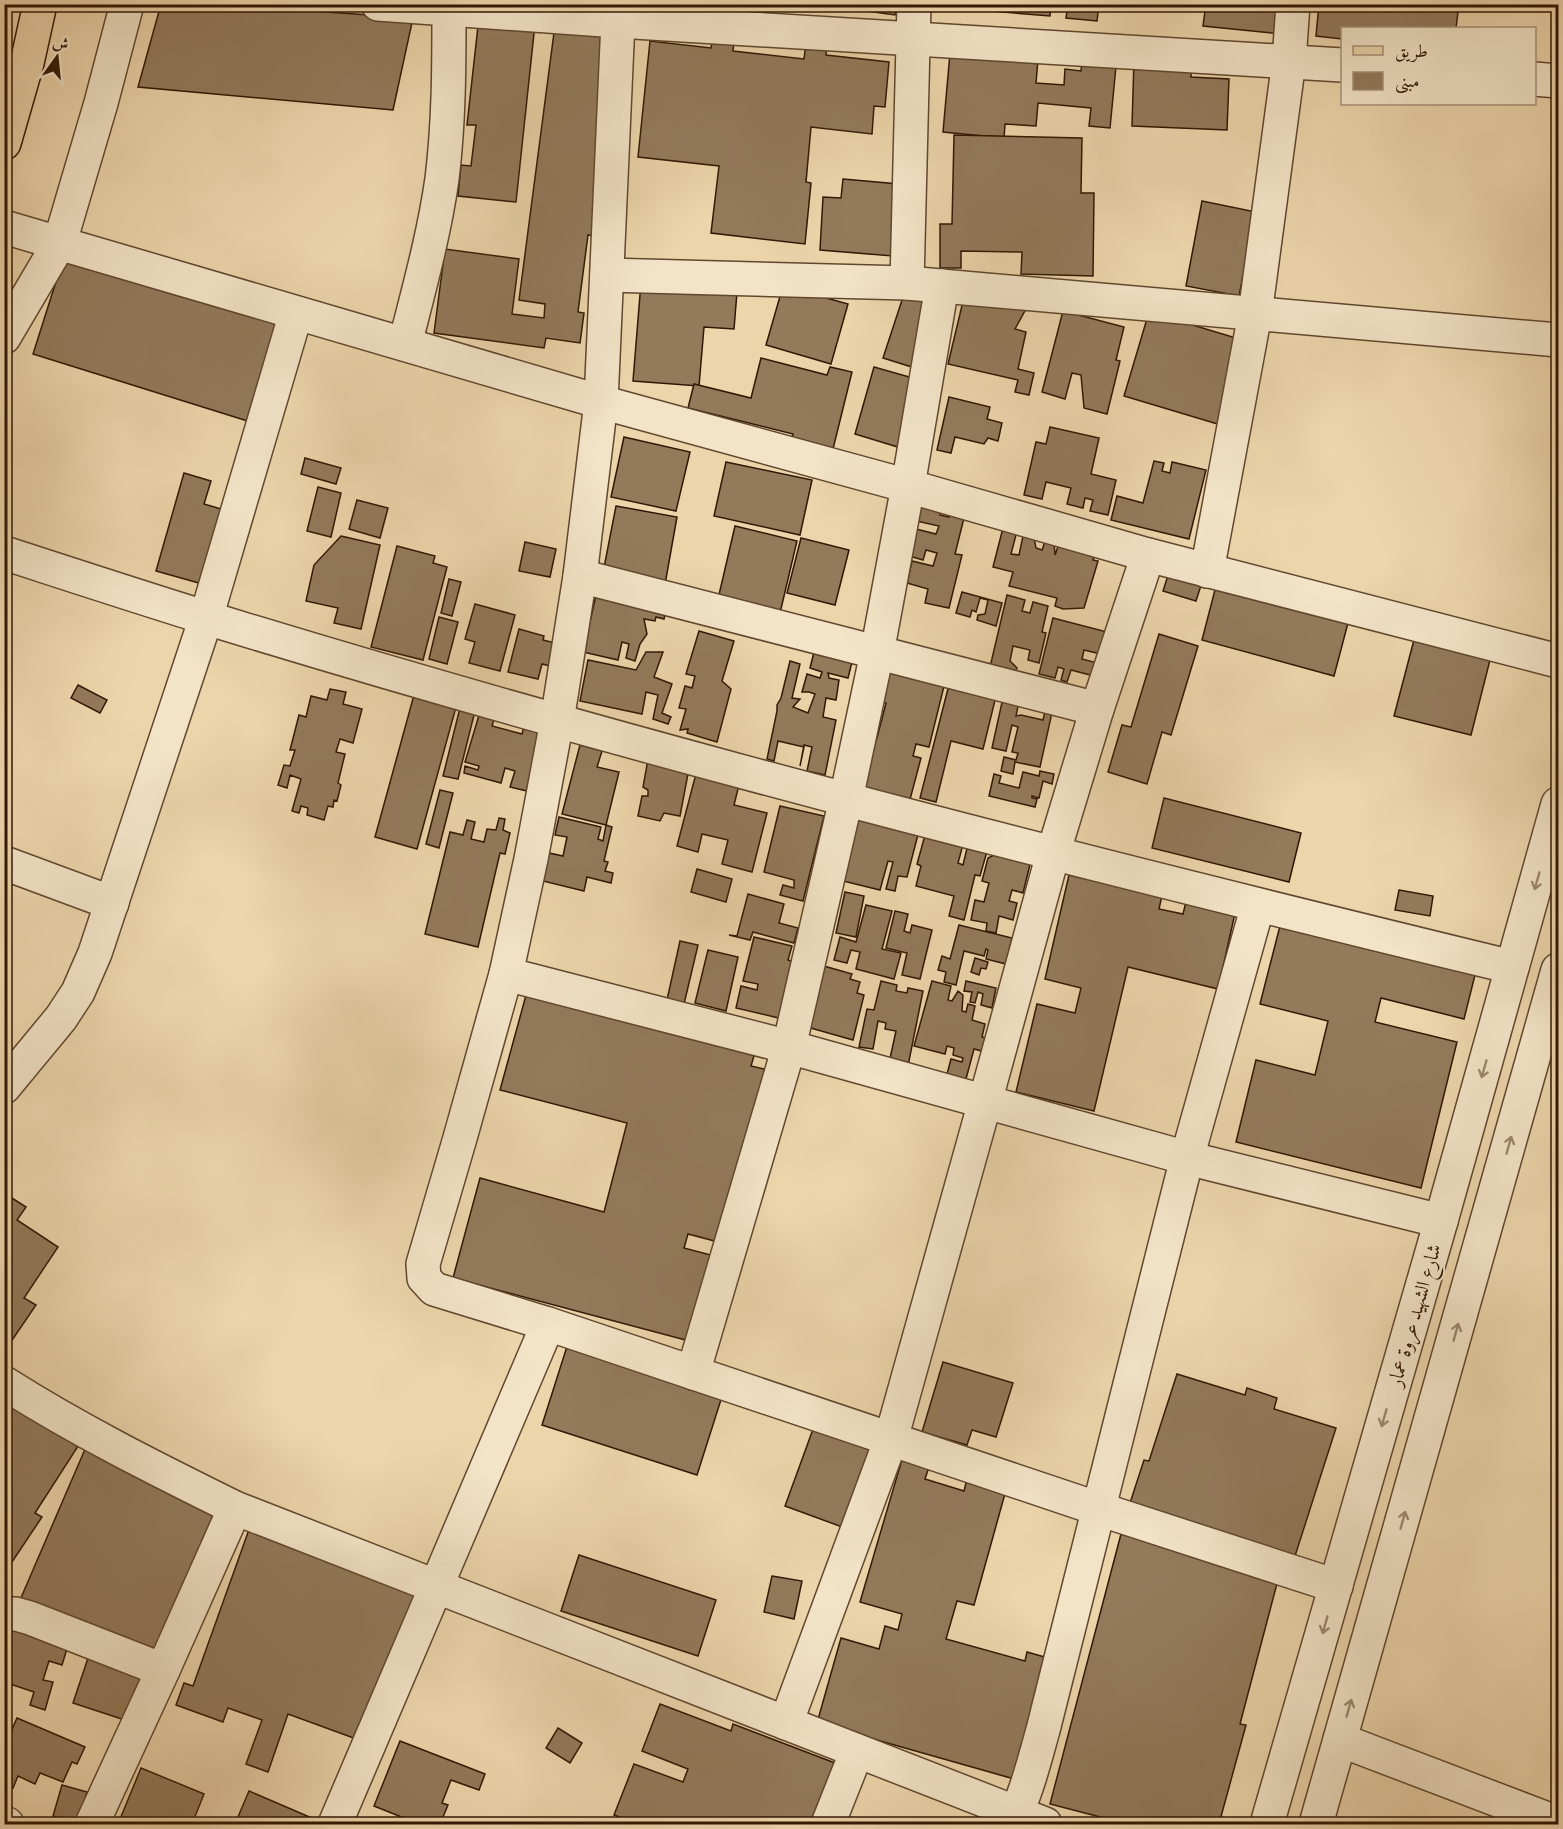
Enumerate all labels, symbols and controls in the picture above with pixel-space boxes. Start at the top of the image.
north arrow [27,27,87,87]
legend [1341,27,1536,105]
text: ش [50,32,71,55]
text: طريق [1395,40,1428,63]
text: مبنى [1395,70,1420,94]
one-way arrow [1531,871,1542,890]
one-way arrow [1478,1059,1489,1078]
one-way arrow [1504,1136,1515,1155]
street label: شارع الشهيد عروة عمار [1382,1241,1452,1393]
one-way arrow [1451,1323,1462,1342]
one-way arrow [1378,1408,1389,1427]
one-way arrow [1397,1511,1409,1530]
one-way arrow [1318,1615,1330,1634]
one-way arrow [1344,1699,1355,1718]

